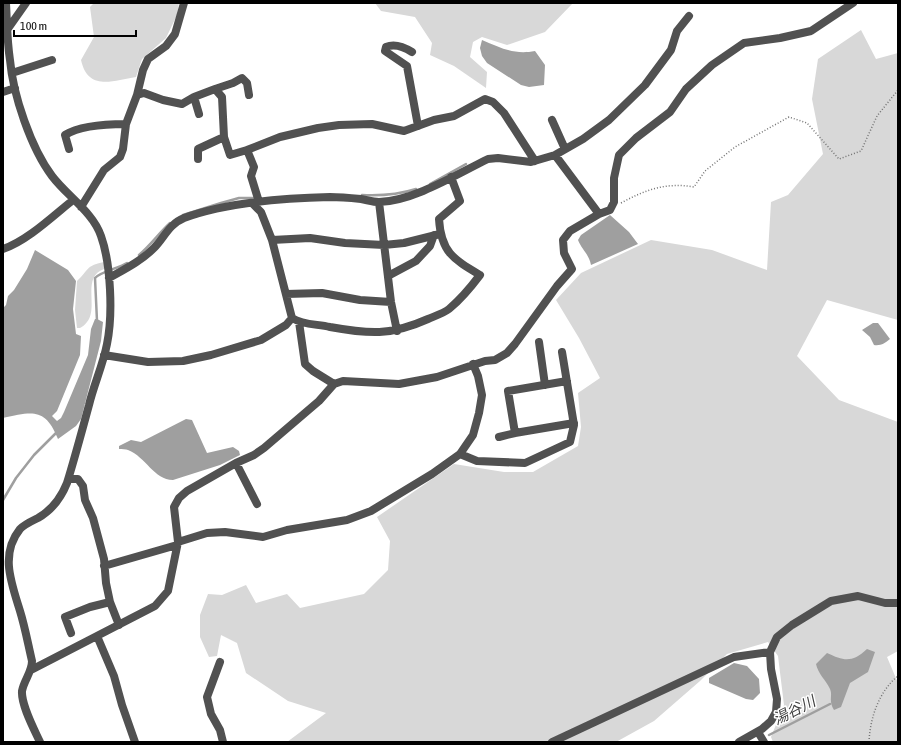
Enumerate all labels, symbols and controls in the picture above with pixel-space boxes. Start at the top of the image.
scale bar [14,12,136,38]
text: 100 m [20,19,47,33]
water label: 湯谷川 [770,691,820,728]

